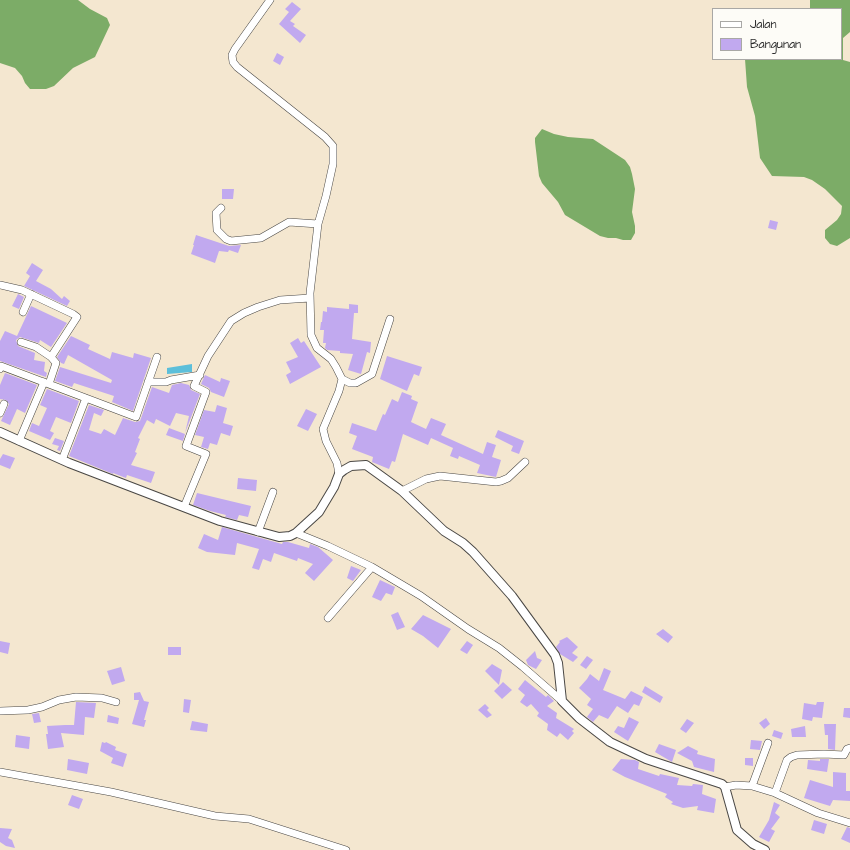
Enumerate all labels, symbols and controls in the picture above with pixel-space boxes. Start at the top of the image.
legend [712,8,842,60]
text: Jalan [750,16,776,33]
text: Bangunan [750,36,801,53]

